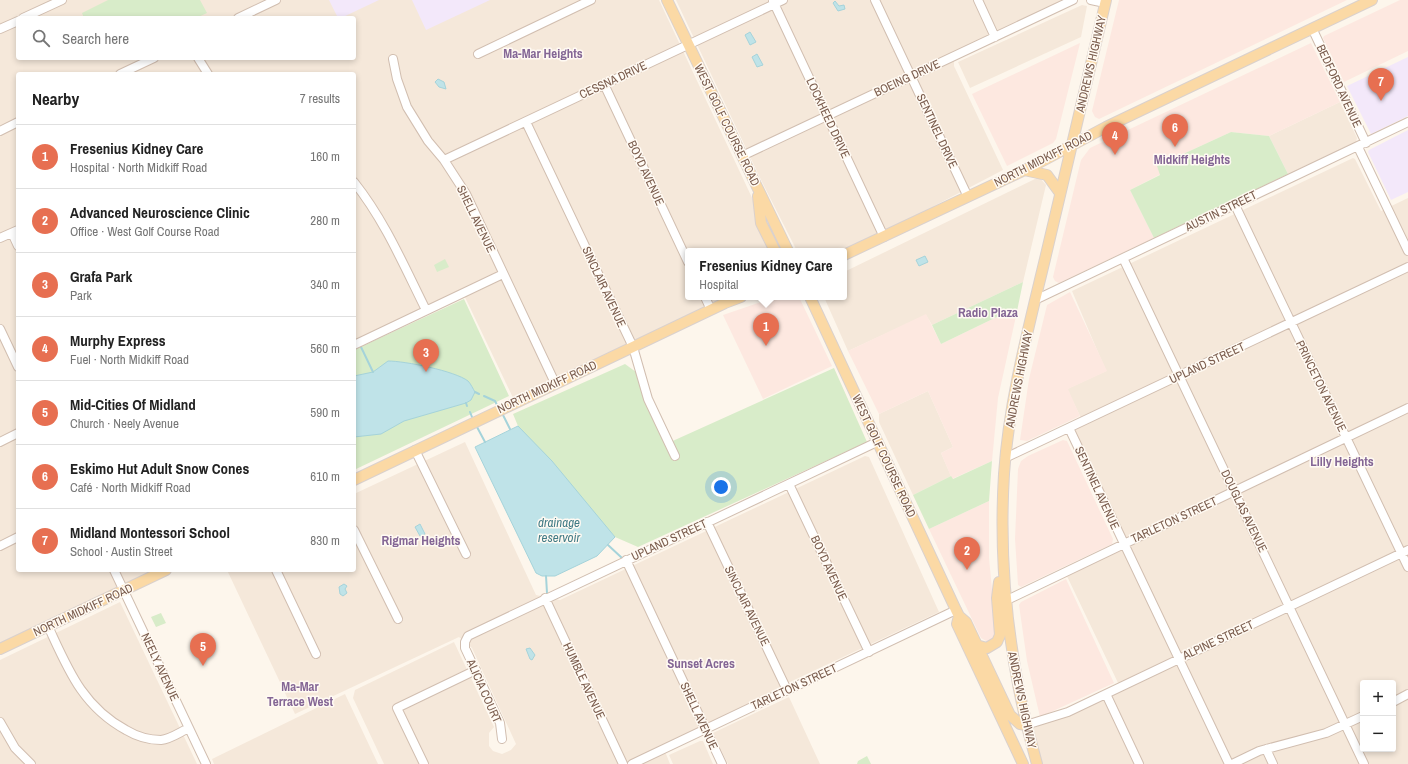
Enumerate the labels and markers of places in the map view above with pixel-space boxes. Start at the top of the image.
pin: 7 [1368,68,1394,101]
pin: 6 [1162,114,1188,147]
pin: 4 [1102,122,1128,155]
pin: 1 [753,313,779,346]
pin: 3 [413,339,439,372]
pin: 2 [954,537,980,570]
pin: 5 [190,633,216,666]

